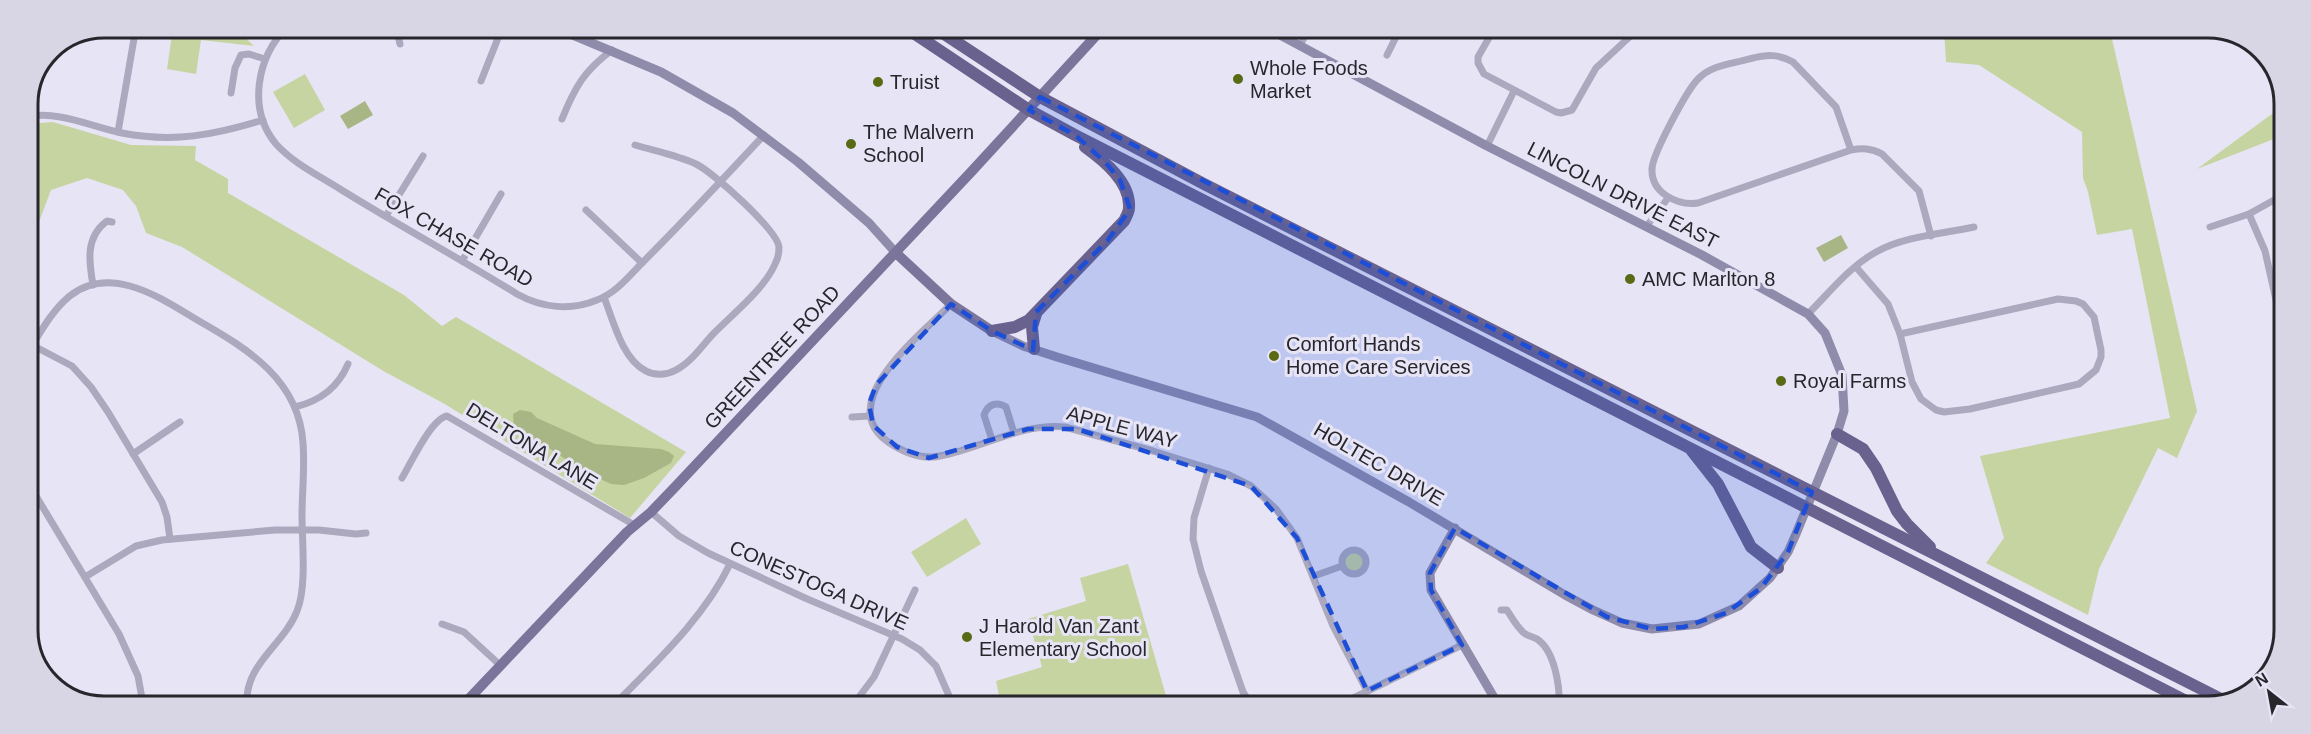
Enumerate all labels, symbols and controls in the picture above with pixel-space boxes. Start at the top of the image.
place label: Whole Foods Market [1250,57,1368,102]
place label: Truist [890,71,940,93]
marker: Whole Foods Market [1231,72,1245,86]
marker: Truist [871,75,885,89]
place label: The Malvern School [863,121,974,166]
marker: The Malvern School [844,137,858,151]
street label: LINCOLN DRIVE EAST [1524,137,1722,253]
street label: FOX CHASE ROAD [371,183,537,291]
place label: AMC Marlton 8 [1642,268,1775,290]
marker: AMC Marlton 8 [1623,272,1637,286]
street label: GREENTREE ROAD [700,281,844,433]
place label: Comfort Hands Home Care Services [1286,333,1471,378]
marker: Comfort Hands Home Care Services [1267,349,1281,363]
place label: Royal Farms [1793,370,1906,392]
marker: Royal Farms [1774,374,1788,388]
street label: DELTONA LANE [462,398,602,494]
street label: APPLE WAY [1064,402,1180,452]
street label: HOLTEC DRIVE [1310,418,1448,510]
street label: CONESTOGA DRIVE [726,536,912,634]
place label: J Harold Van Zant Elementary School [979,615,1147,660]
marker: J Harold Van Zant Elementary School [960,630,974,644]
north arrow [2239,662,2299,722]
text: N [2252,669,2271,690]

